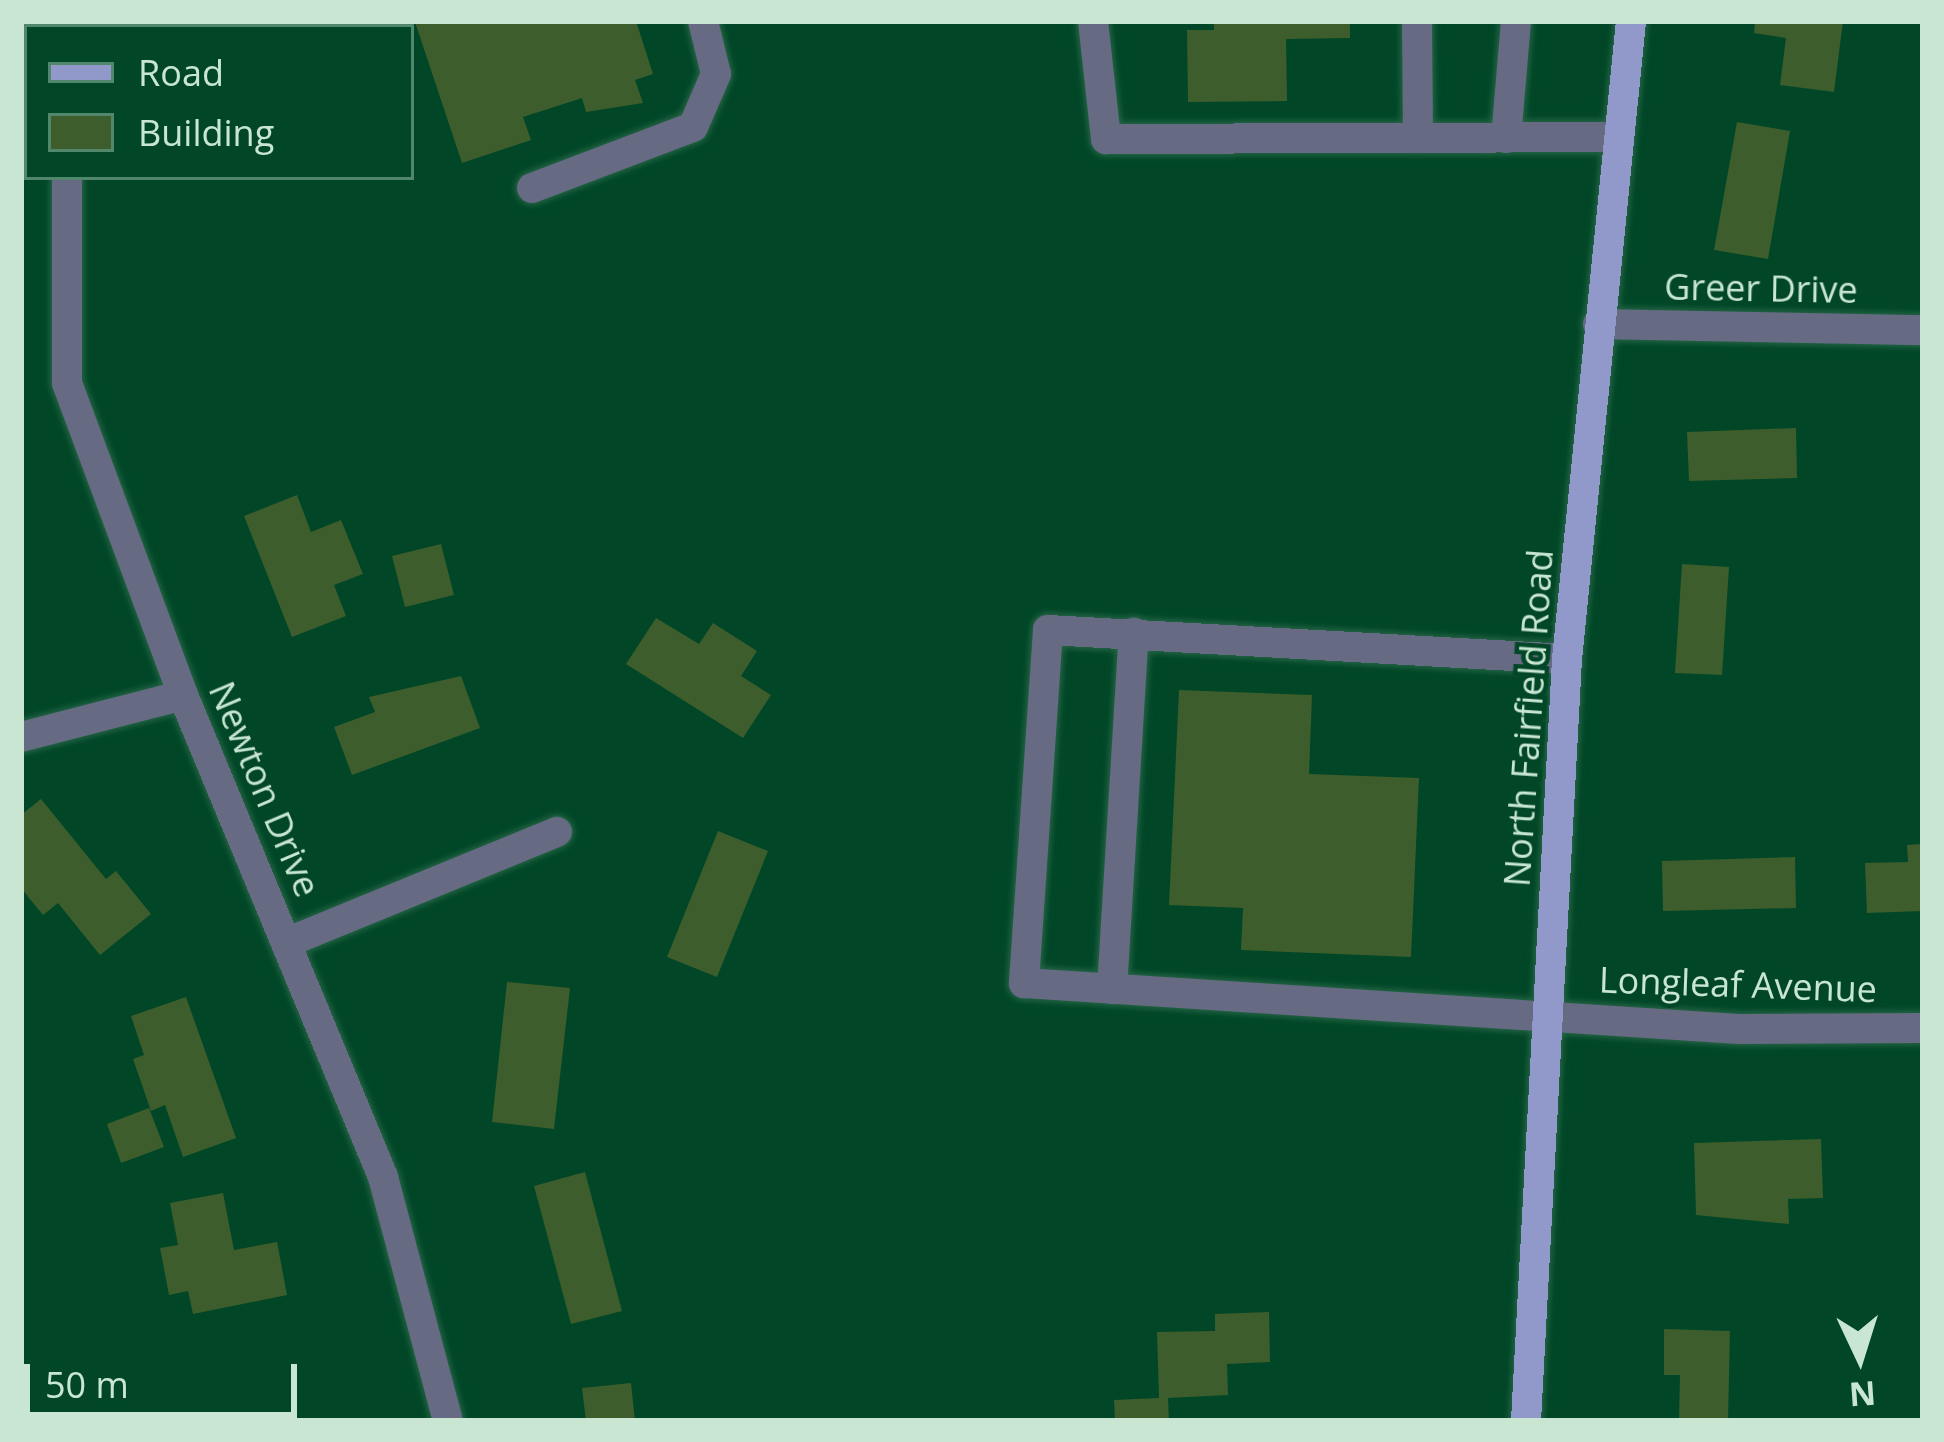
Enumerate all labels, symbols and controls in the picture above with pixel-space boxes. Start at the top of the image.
legend [24,24,414,180]
text: Road [138,48,224,97]
text: Building [138,108,274,157]
street label: Greer Drive [1664,265,1858,311]
street label: North Fairfield Road [1495,548,1561,888]
street label: Newton Drive [200,675,330,903]
street label: Longleaf Avenue [1598,958,1878,1010]
north arrow [1800,1298,1920,1418]
scale bar [30,1340,303,1414]
text: 50 m [45,1360,129,1409]
text: N [1848,1371,1878,1418]

